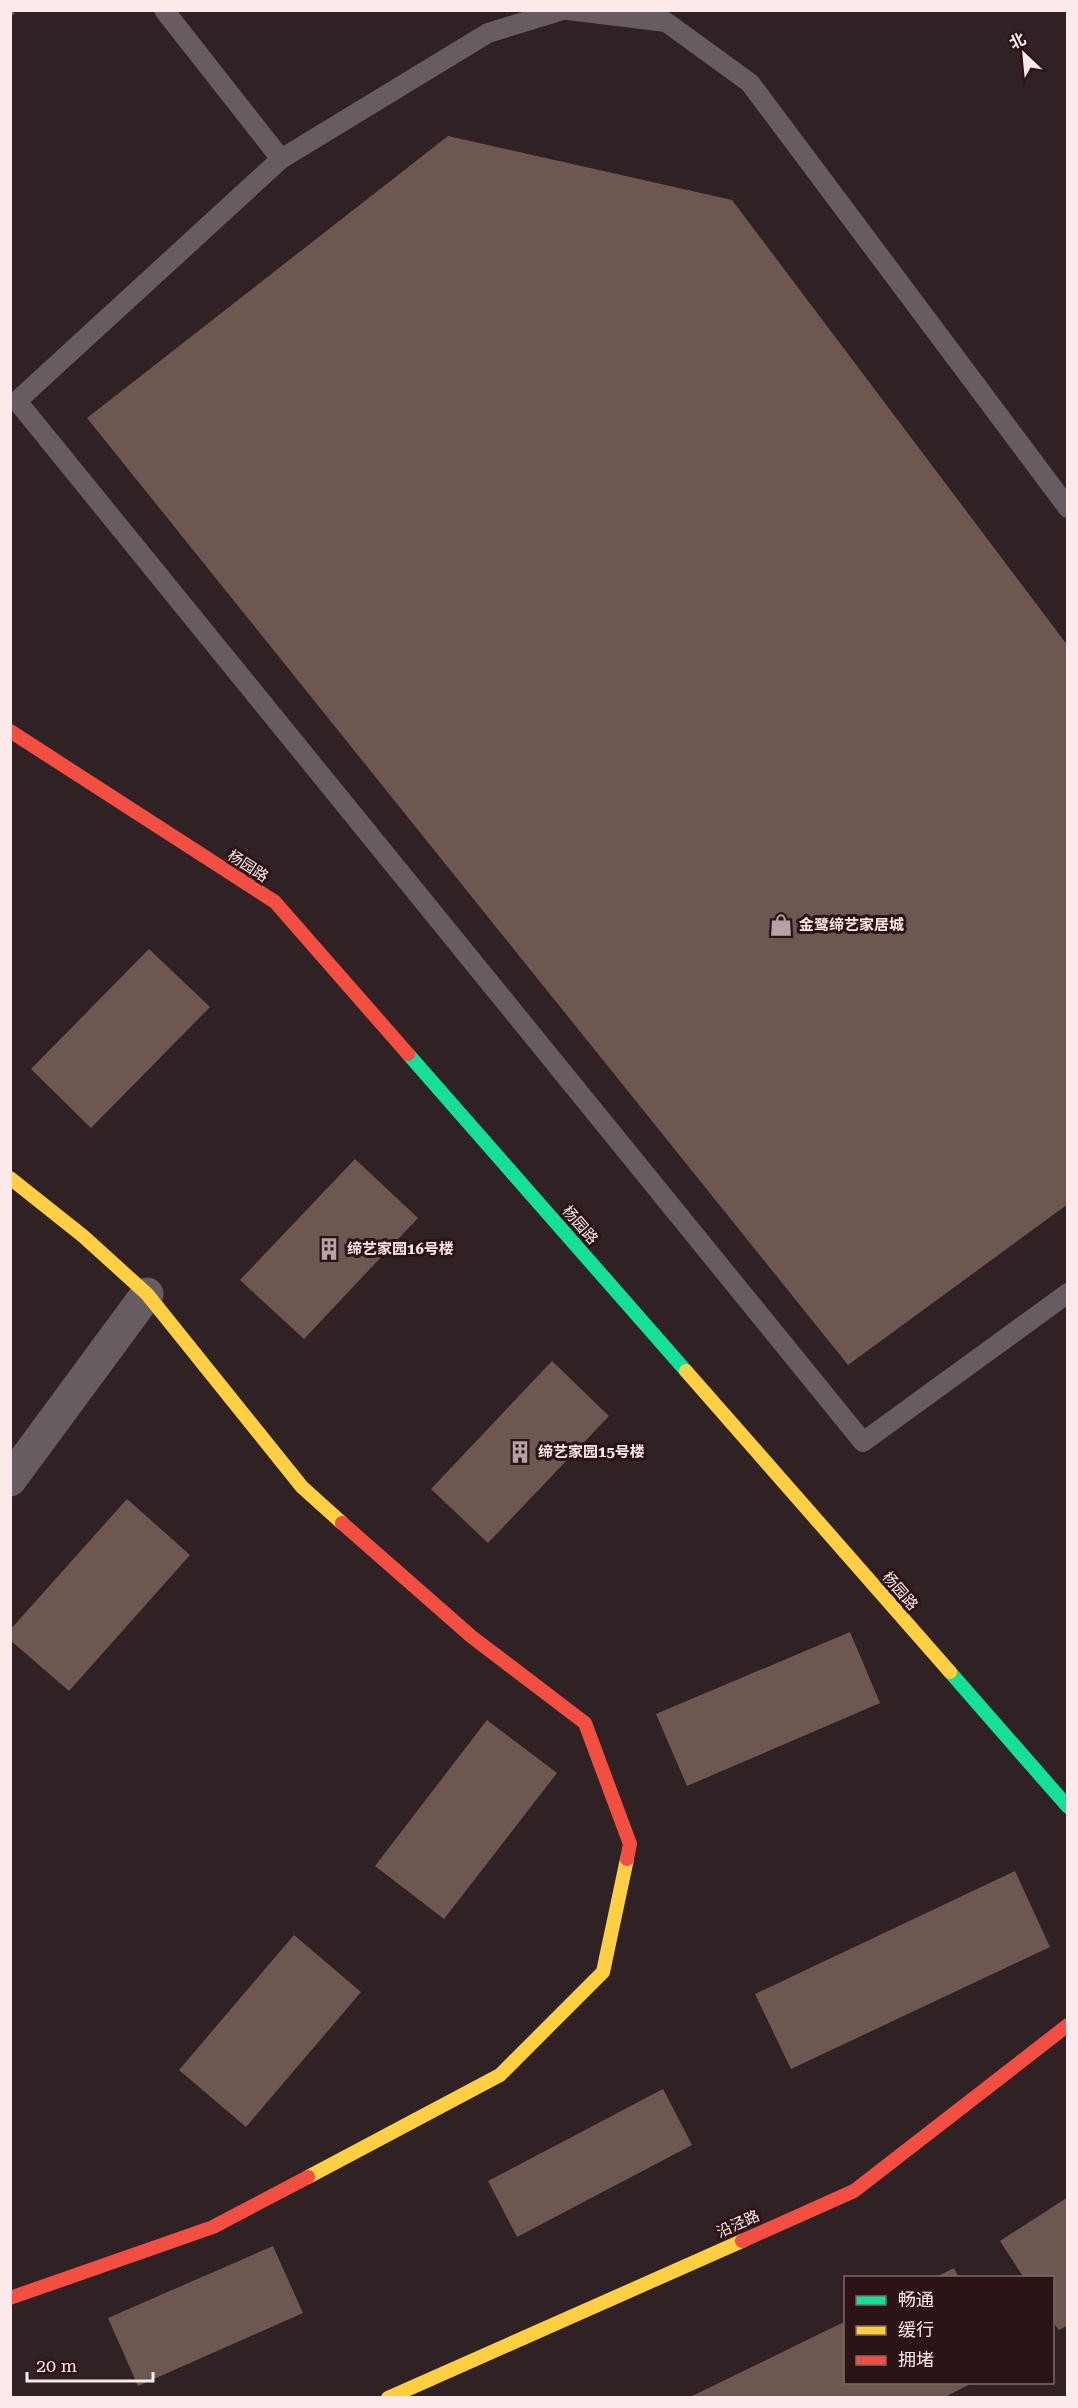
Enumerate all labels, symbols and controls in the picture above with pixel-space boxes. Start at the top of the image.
north arrow [994,24,1054,84]
text: 北 [1006,29,1029,53]
street label: 杨园路 [224,846,272,886]
shop icon: 金鹭缔艺家居城 [768,912,794,938]
place label: 金鹭缔艺家居城 [799,916,904,934]
street label: 杨园路 [558,1202,602,1248]
building icon: 缔艺家园16号楼 [316,1236,342,1262]
place label: 缔艺家园16号楼 [347,1240,454,1258]
building icon: 缔艺家园15号楼 [507,1439,533,1465]
place label: 缔艺家园15号楼 [538,1443,645,1461]
street label: 杨园路 [878,1568,922,1614]
street label: 沿泾路 [714,2207,762,2241]
legend [844,2276,1054,2384]
text: 畅通 [898,2289,934,2310]
text: 缓行 [898,2319,934,2340]
scale bar [27,2345,153,2383]
text: 拥堵 [898,2349,934,2370]
text: 20 m [36,2355,77,2376]

